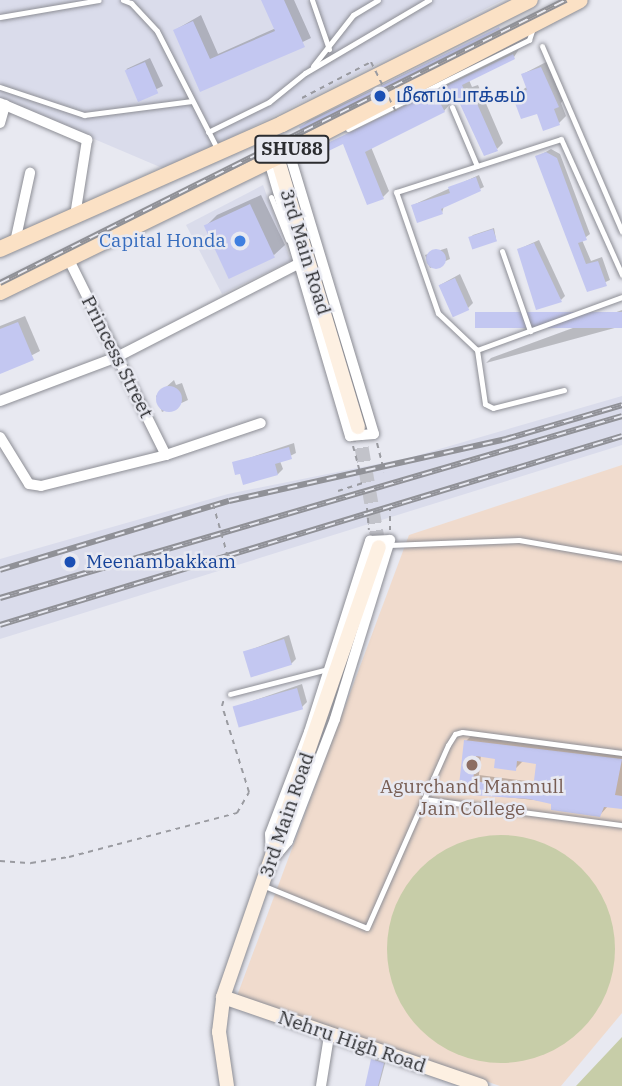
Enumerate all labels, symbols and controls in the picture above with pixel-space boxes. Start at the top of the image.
place label: மீனம்பாக்கம் [396,85,526,107]
marker: மீனம்பாக்கம் [370,86,390,106]
road number: SHU88 [254,134,330,164]
street label: 3rd Main Road [275,186,335,318]
place label: Capital Honda [99,230,226,252]
marker: Capital Honda [232,233,248,249]
street label: Princess Street [76,292,158,422]
place label: Meenambakkam [86,551,236,573]
marker: Meenambakkam [60,552,80,572]
street label: 3rd Main Road [255,750,319,880]
marker: Agurchand Manmull Jain College [464,757,480,773]
place label: Agurchand Manmull Jain College [380,776,564,820]
street label: Nehru High Road [275,1006,429,1078]

